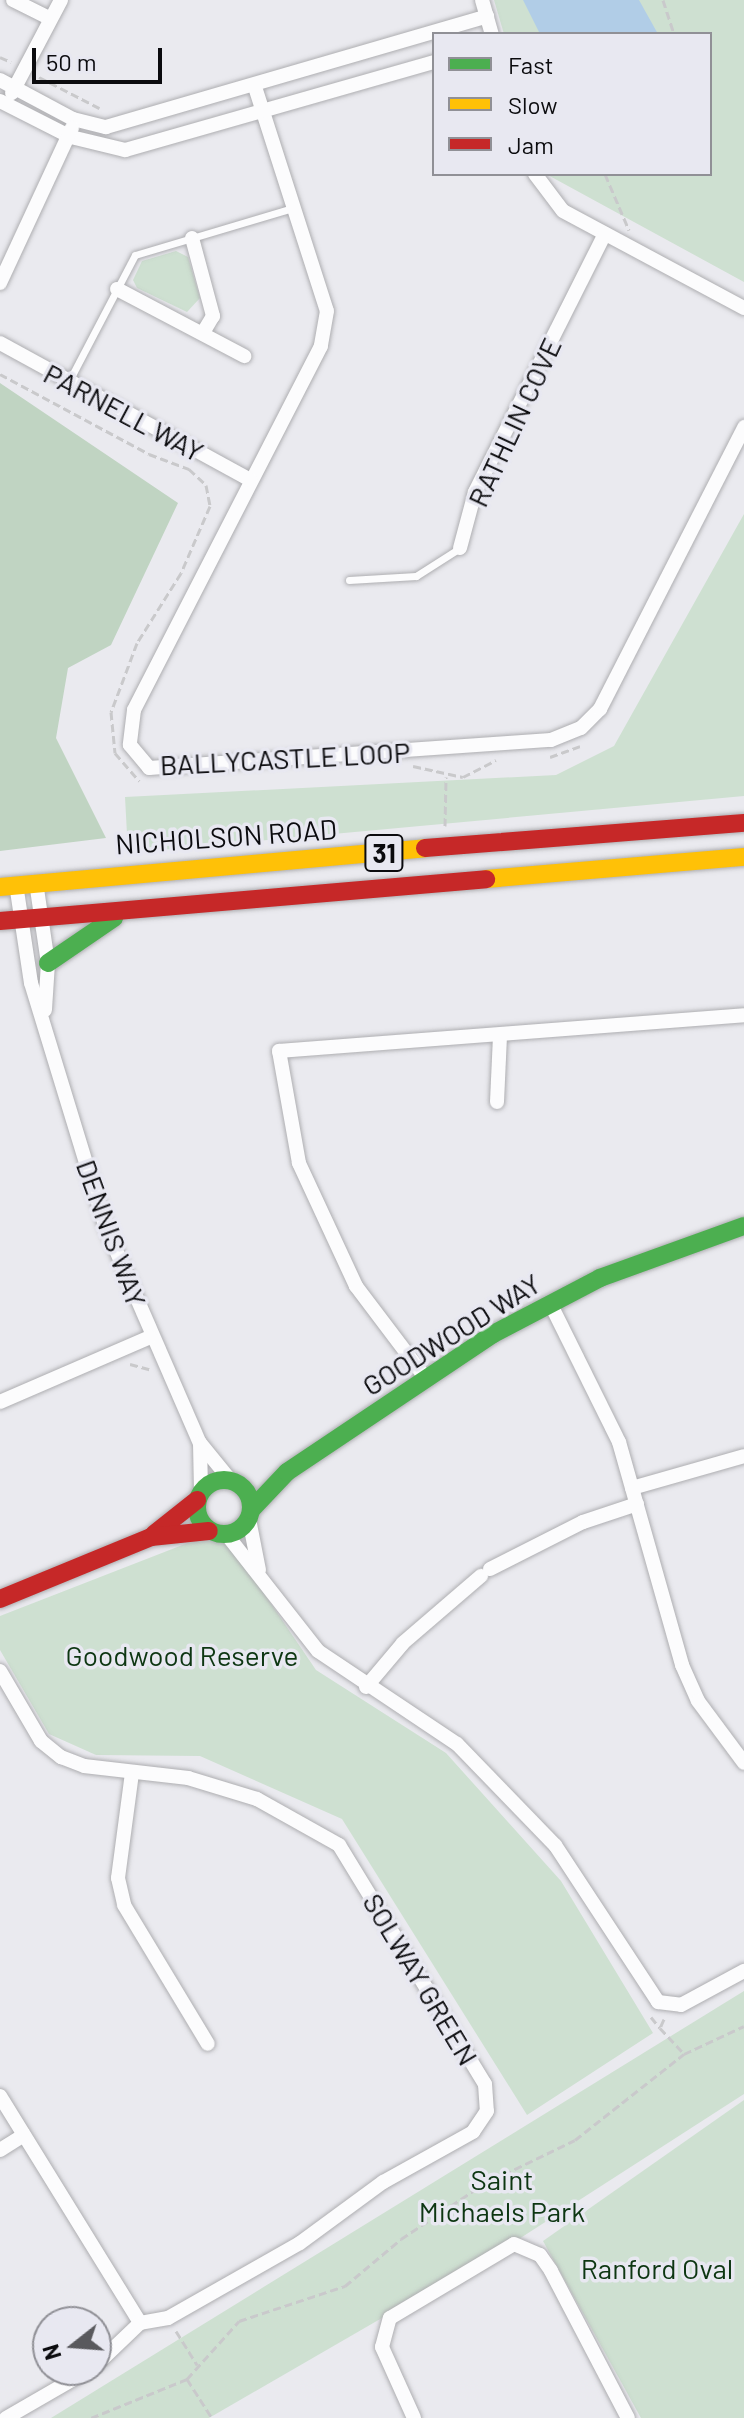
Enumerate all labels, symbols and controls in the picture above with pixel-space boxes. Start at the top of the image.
scale bar [36,32,166,82]
legend [432,32,712,176]
text: 50 m [46,47,97,76]
text: Fast [508,50,553,79]
text: Slow [508,90,557,119]
text: Jam [508,130,554,159]
street label: RATHLIN COVE [460,332,568,512]
street label: PARNELL WAY [39,356,209,468]
street label: BALLYCASTLE LOOP [159,735,411,781]
street label: NICHOLSON ROAD [114,812,338,860]
road number: 31 [364,831,404,875]
street label: DENNIS WAY [70,1155,154,1311]
street label: GOODWOOD WAY [356,1266,546,1402]
park label: Goodwood Reserve [66,1638,298,1672]
street label: SOLWAY GREEN [357,1887,485,2071]
park label: Saint Michaels Park [419,2162,585,2228]
park label: Ranford Oval [581,2251,733,2285]
north arrow [32,2306,112,2386]
text: N [36,2342,66,2363]

